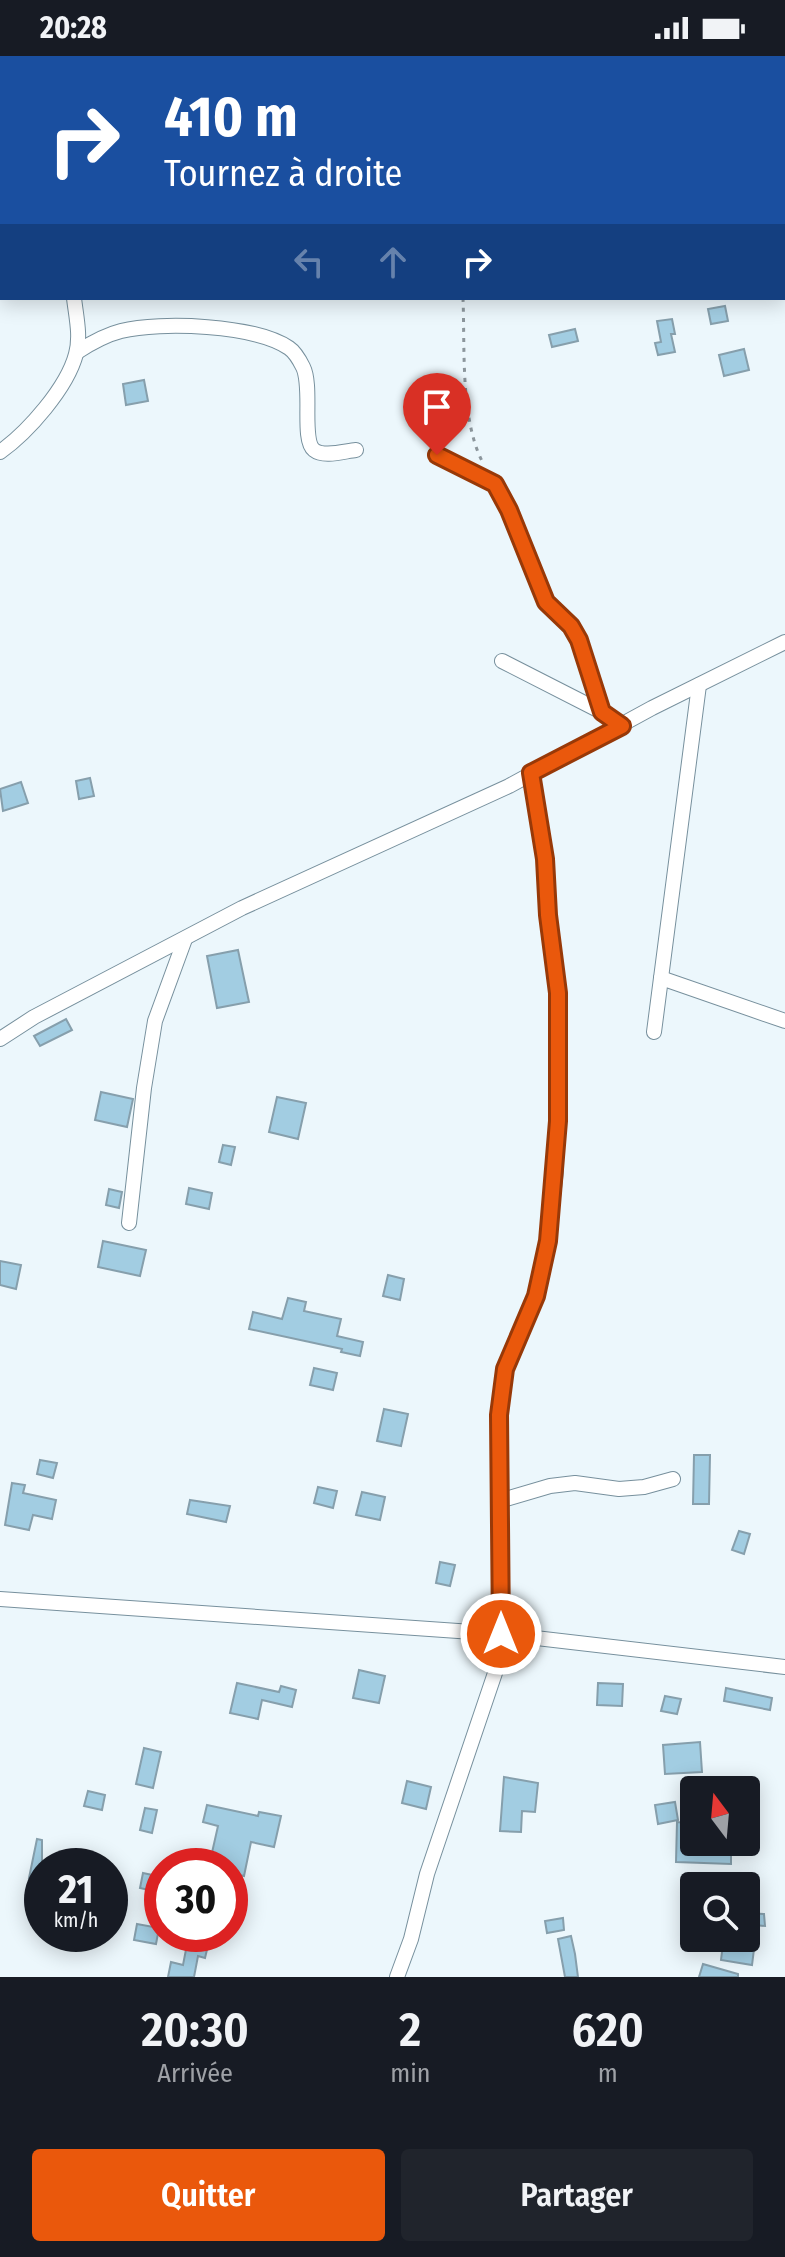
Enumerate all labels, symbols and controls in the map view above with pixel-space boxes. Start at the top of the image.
text: 20:28 [40,10,107,46]
text: 410 m [164,84,298,151]
icon: right [32,88,136,192]
text: Tournez à droite [164,152,402,196]
icon: left [287,240,331,284]
icon: ahead [371,240,415,284]
icon: right [455,240,499,284]
pin [403,373,471,455]
icon: arrive [415,385,459,429]
position arrow [459,1592,543,1676]
north arrow [680,1776,760,1856]
map controls [680,1776,760,1952]
speed limit sign: 30 [144,1848,248,1952]
text: 21 [59,1866,93,1914]
button: search [680,1872,760,1952]
text: km/h [54,1908,98,1932]
text: 20:30 [141,2001,249,2059]
text: 2 [399,2001,421,2059]
text: 620 [572,2001,644,2059]
text: Arrivée [157,2058,233,2089]
text: min [390,2058,430,2089]
text: m [598,2058,618,2089]
button: Quitter [32,2149,385,2241]
button: Partager [401,2149,753,2241]

